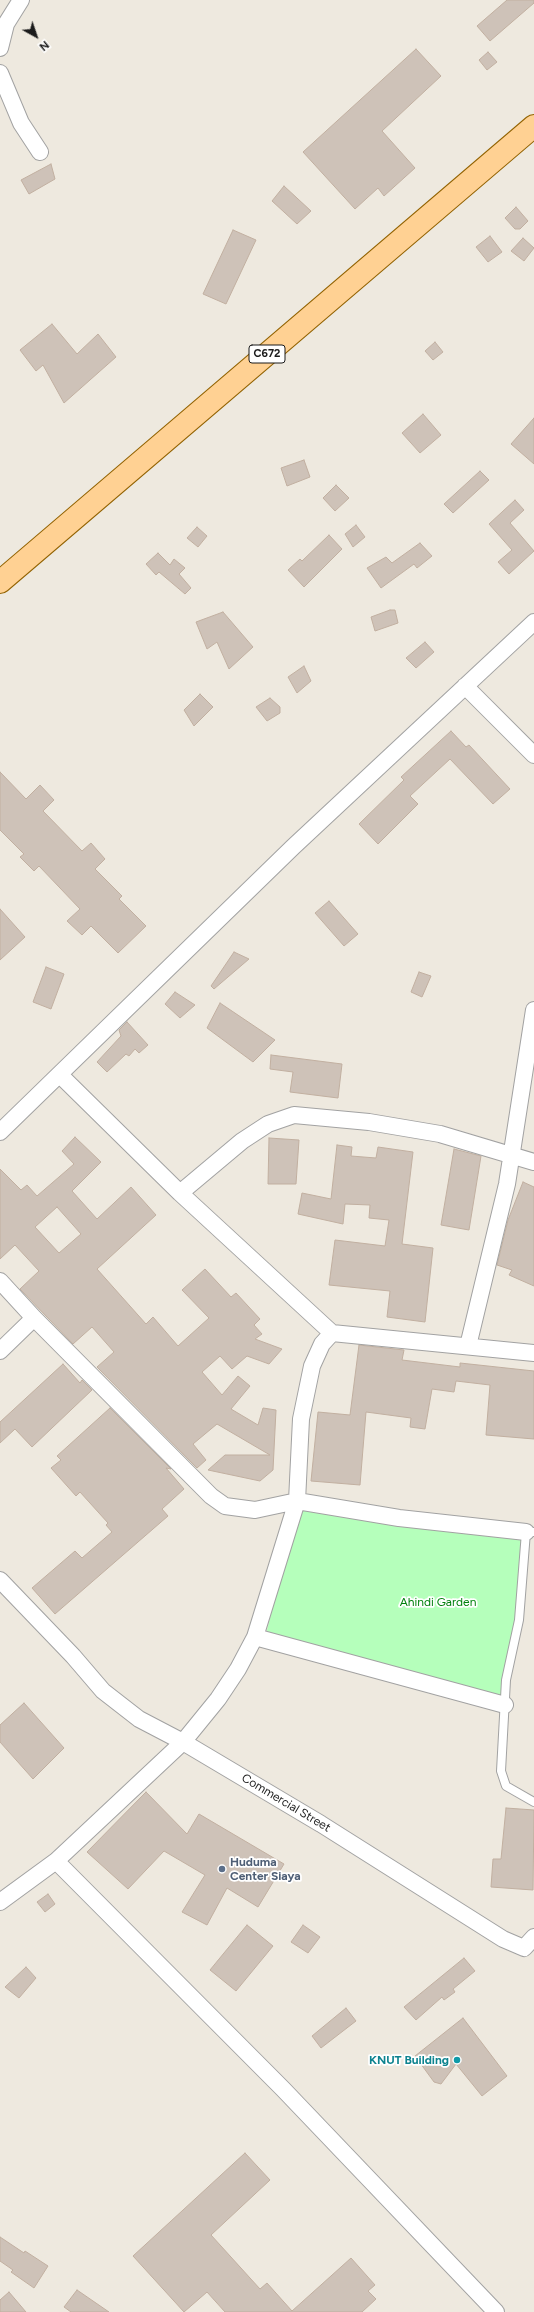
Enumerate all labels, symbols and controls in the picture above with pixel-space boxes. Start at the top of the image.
north arrow [16,16,56,56]
text: N [37,38,51,53]
road number: C672 [249,345,285,363]
park label: Ahindi Garden [400,1595,476,1609]
street label: Commercial Street [239,1771,333,1835]
place label: Huduma Center Siaya [230,1855,301,1883]
marker: Huduma Center Siaya [217,1864,227,1874]
place label: KNUT Building [369,2053,449,2067]
marker: KNUT Building [452,2055,462,2065]

